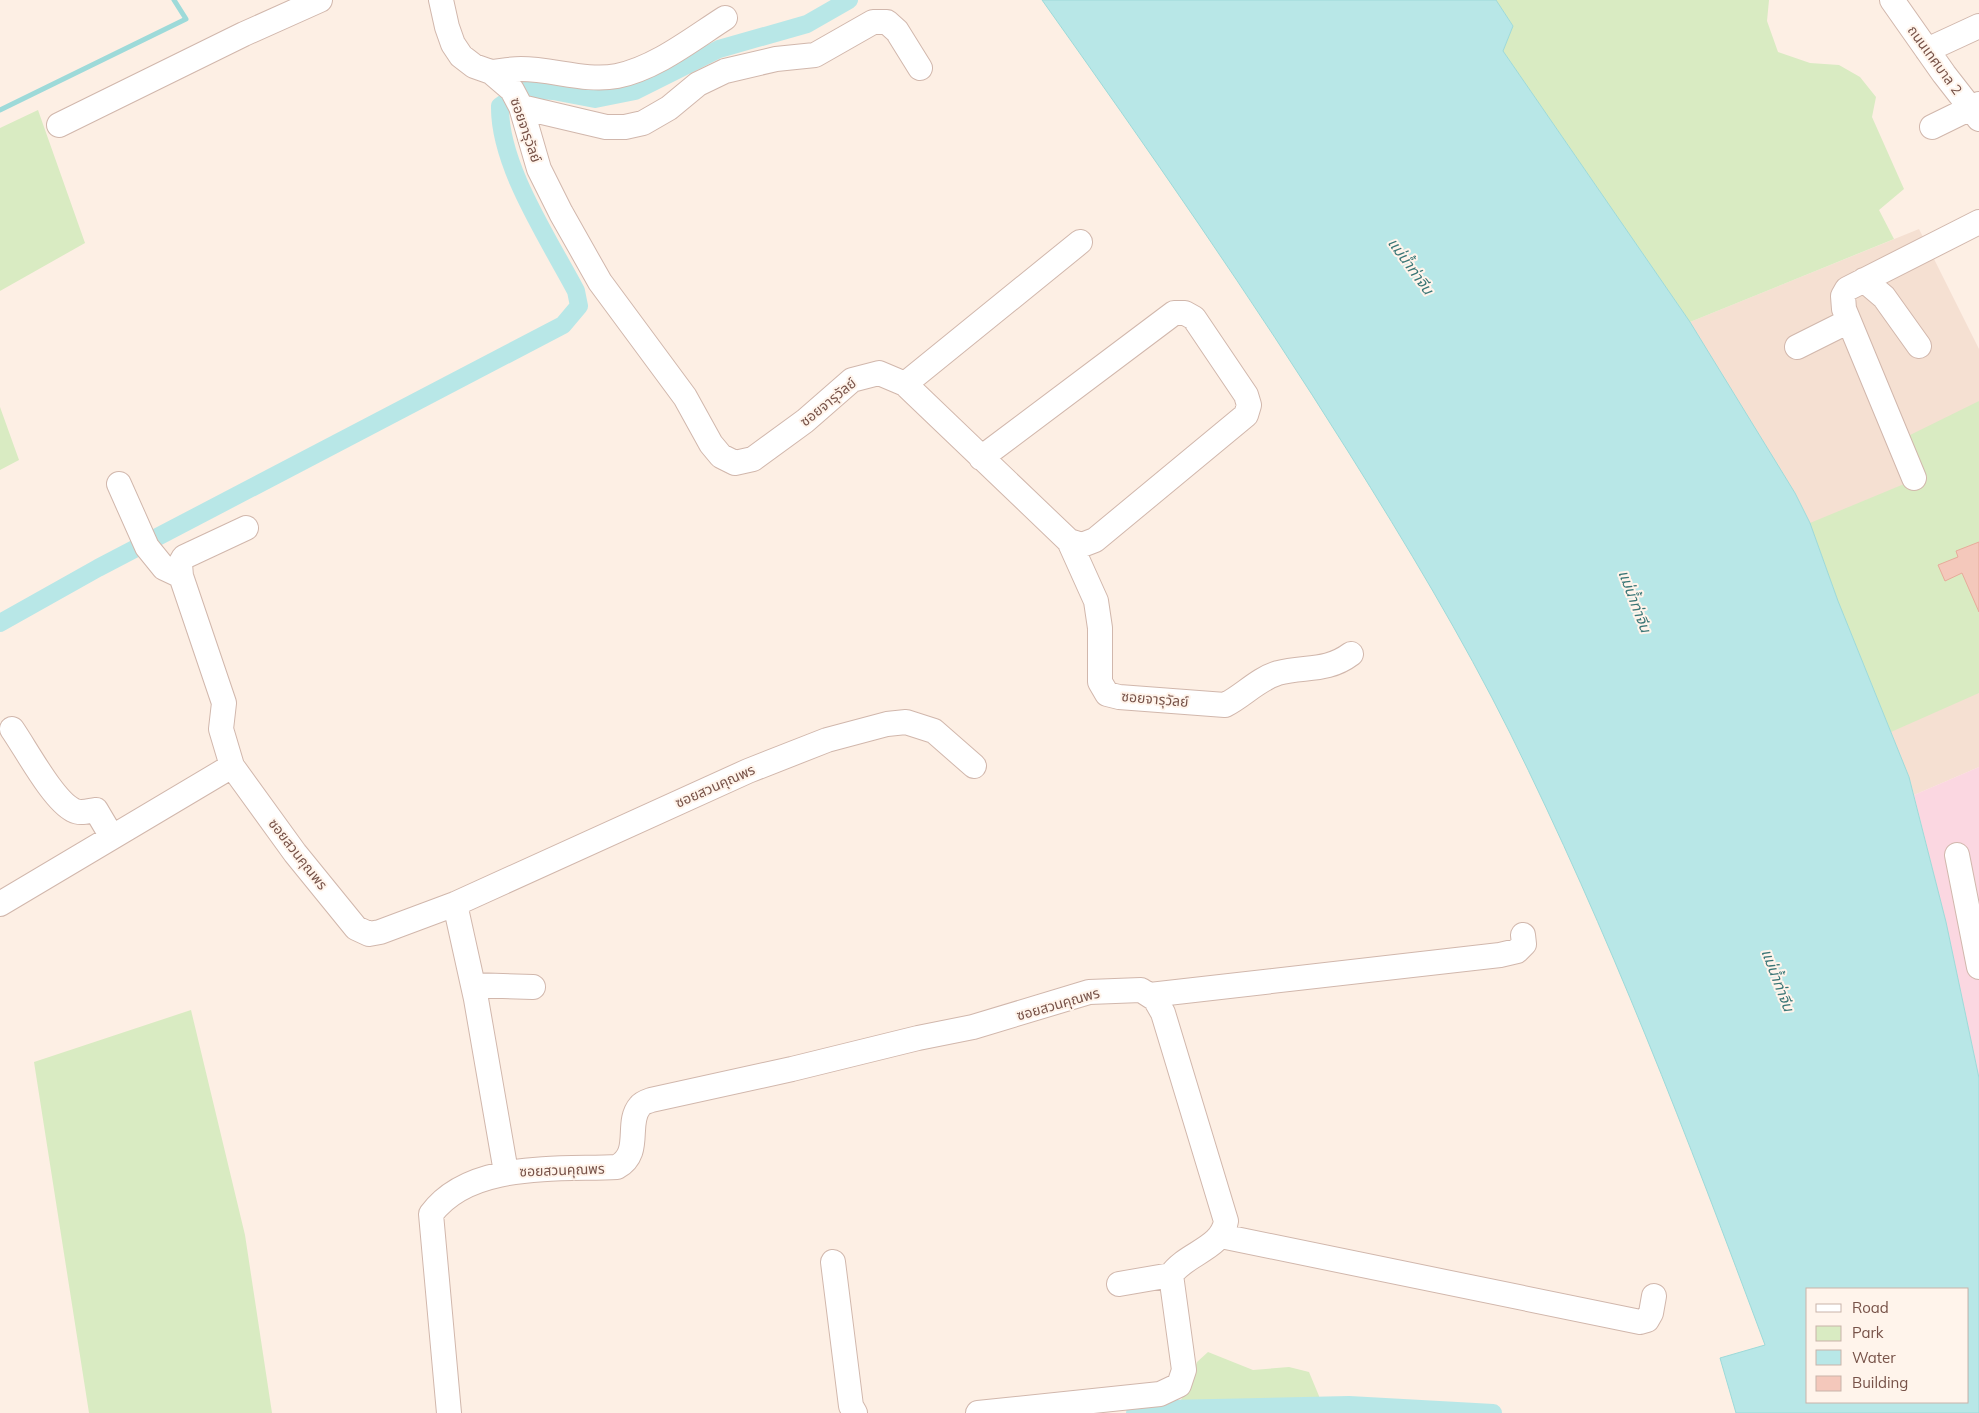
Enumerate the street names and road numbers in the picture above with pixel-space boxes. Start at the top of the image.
street label: ถนนเทศบาล 2 [1904,22,1966,98]
street label: ซอยจารุวัลย์ [507,95,545,165]
street label: ซอยจารุวัลย์ [796,374,860,430]
street label: ซอยจารุวัลย์ [1121,687,1189,711]
street label: ซอยสวนคุณพร [672,760,758,812]
street label: ซอยสวนคุณพร [265,815,332,893]
street label: ซอยสวนคุณพร [1014,984,1102,1024]
street label: ซอยสวนคุณพร [519,1160,605,1180]

